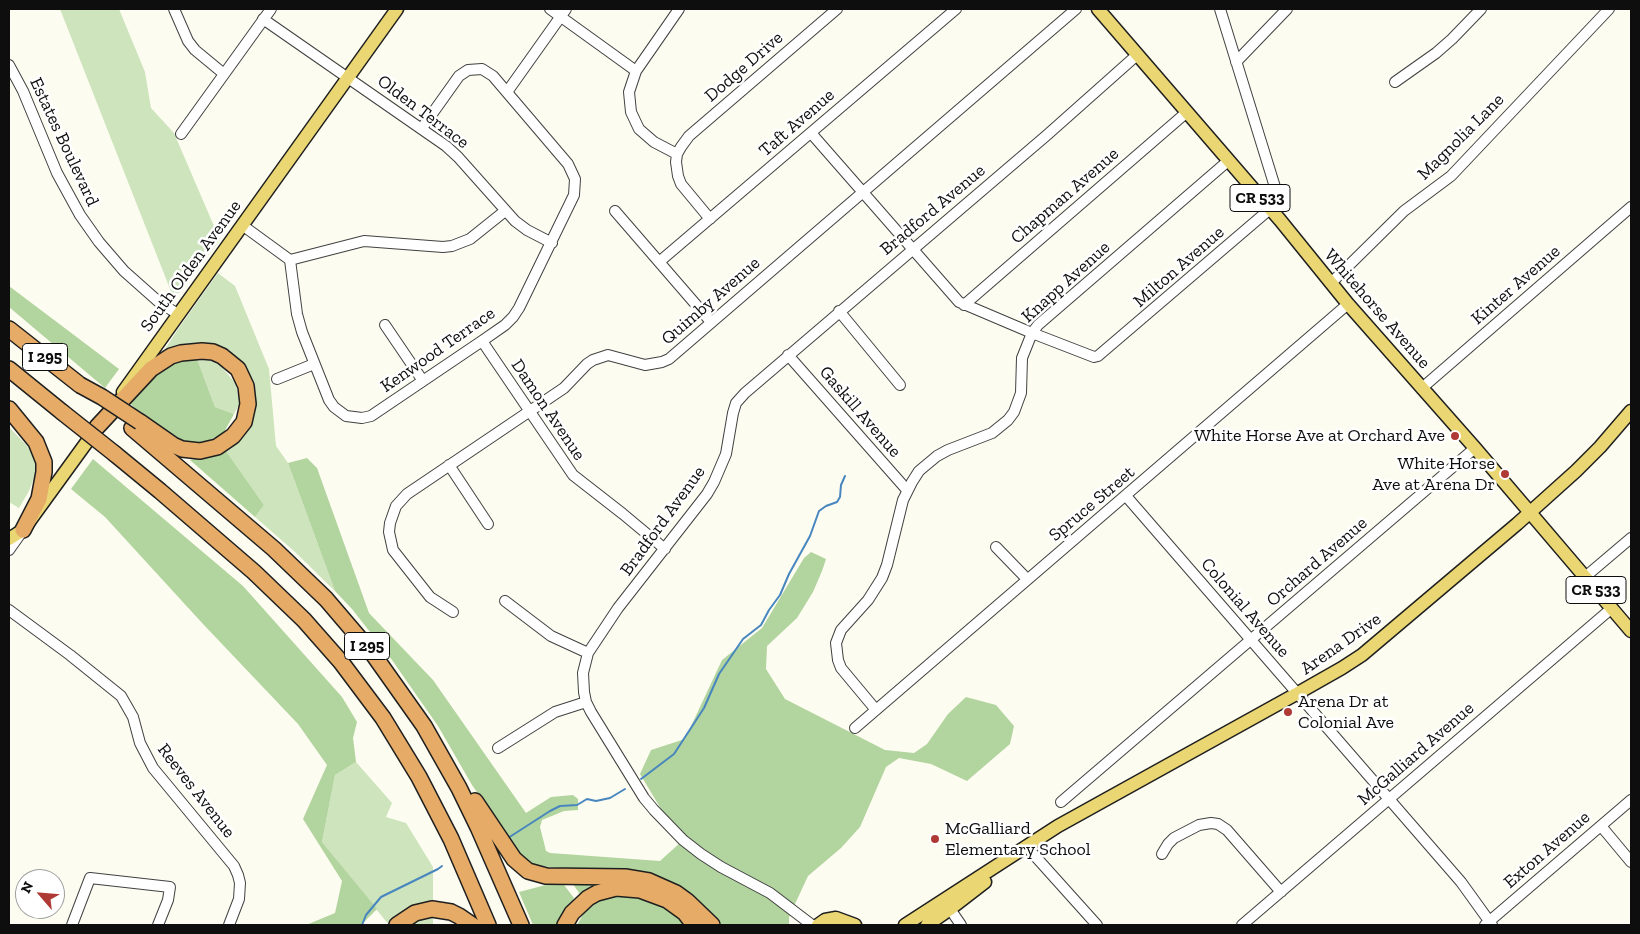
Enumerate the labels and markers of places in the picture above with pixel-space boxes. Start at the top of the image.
place label: White Horse Ave at Orchard Ave [1194,425,1445,447]
marker: White Horse Ave at Orchard Ave [1449,430,1461,442]
place label: White Horse Ave at Arena Dr [1372,453,1495,496]
marker: White Horse Ave at Arena Dr [1499,468,1511,480]
place label: Arena Dr at Colonial Ave [1298,691,1394,734]
marker: Arena Dr at Colonial Ave [1282,706,1294,718]
place label: McGalliard Elementary School [945,818,1091,861]
marker: McGalliard Elementary School [929,833,941,845]

